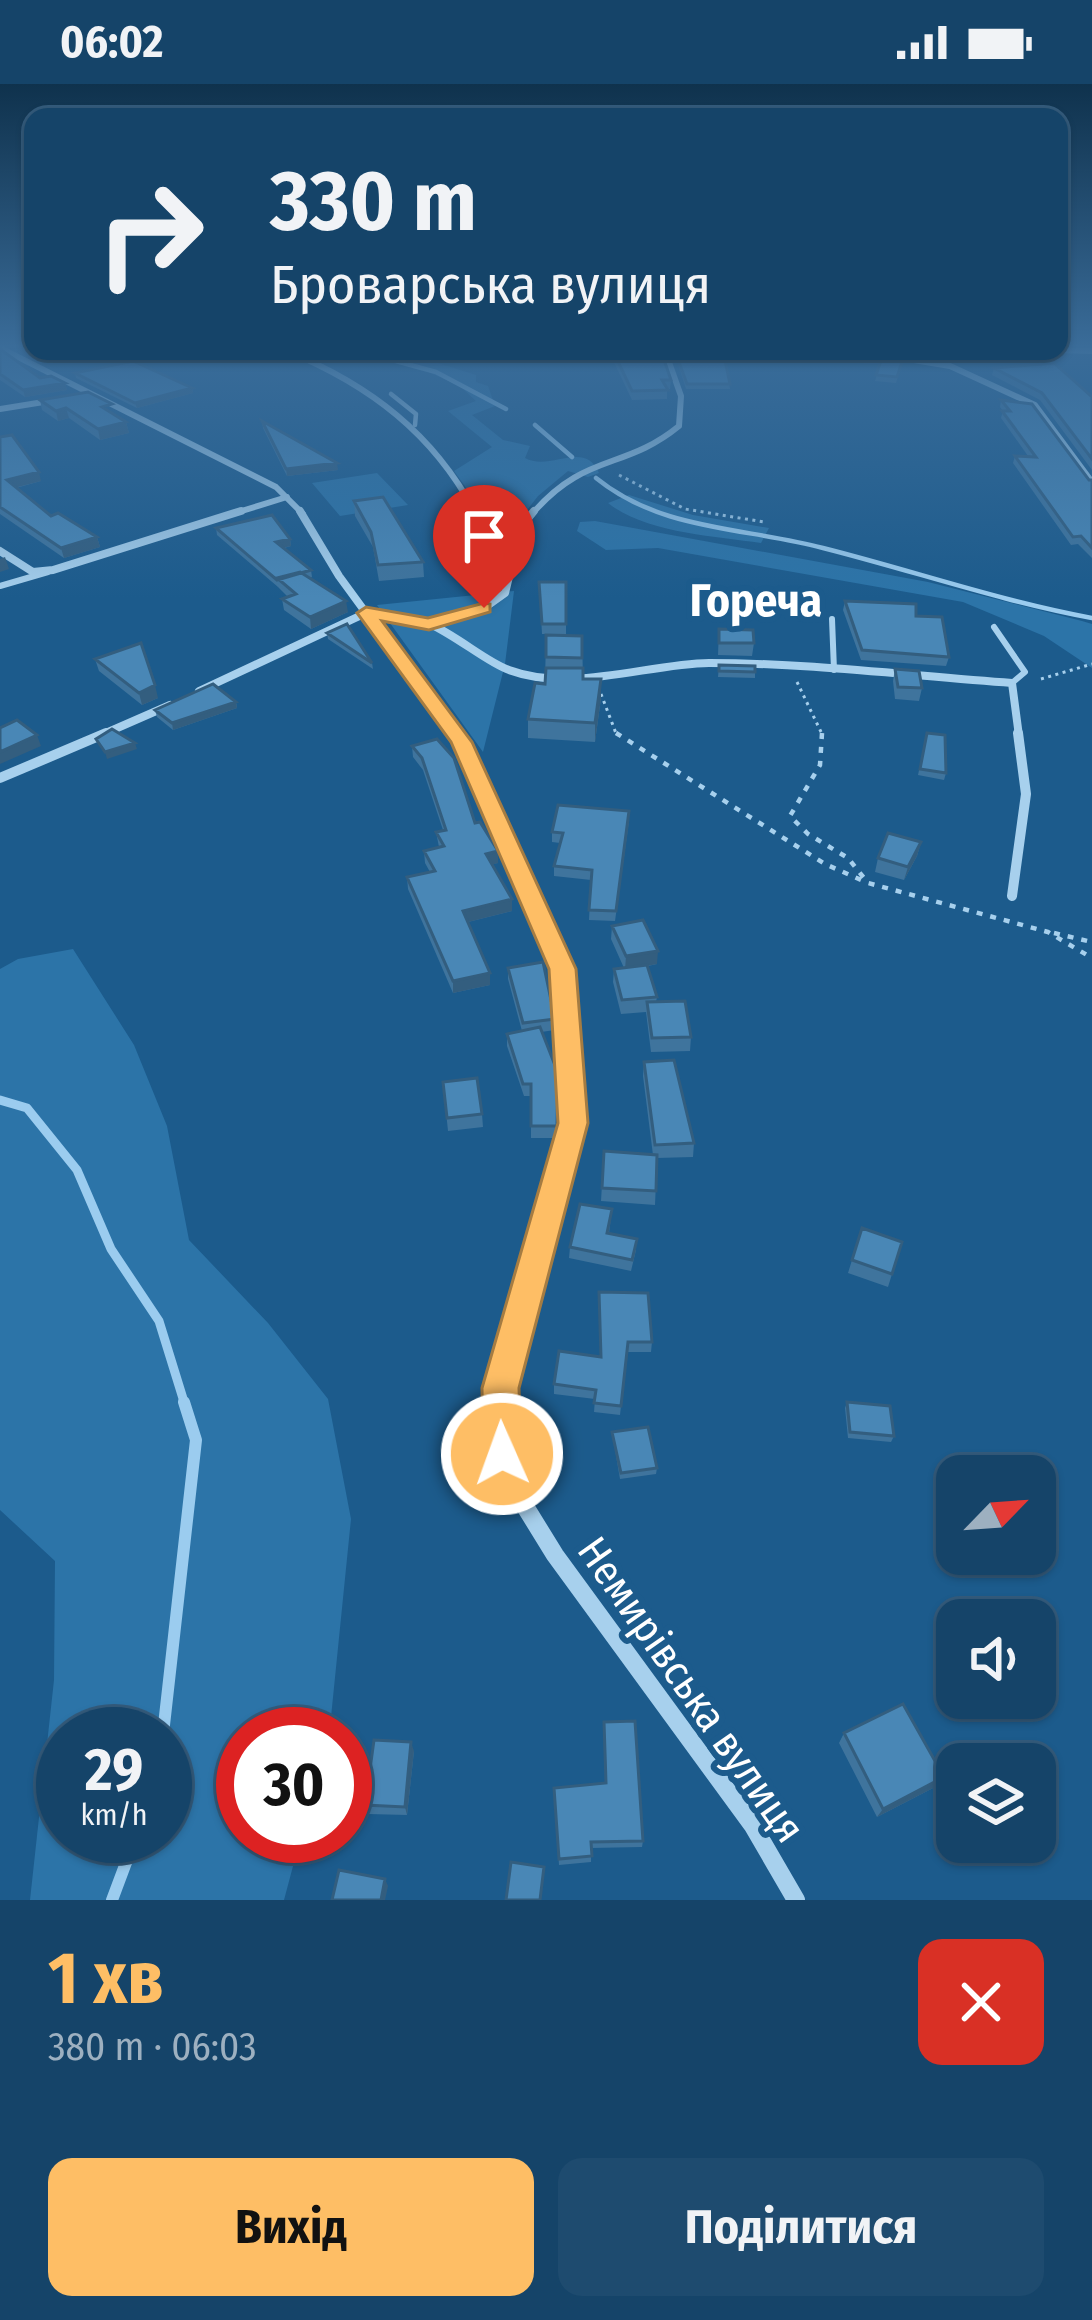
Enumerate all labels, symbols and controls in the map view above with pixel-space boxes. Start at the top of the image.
text: 06:02 [60,15,163,69]
text: 330 m [270,151,477,252]
icon: right [72,156,228,312]
text: Броварська вулиця [270,253,711,317]
pin [433,485,535,608]
icon: arrive [451,503,517,569]
district label: Гореча [690,574,822,628]
position arrow [439,1391,565,1517]
north arrow [936,1455,1056,1575]
map controls [936,1455,1056,1863]
street label: Немирівська вулиця [567,1528,815,1852]
button: sound [936,1599,1056,1719]
speed limit sign: 30 [216,1707,372,1863]
text: 29 [85,1734,143,1806]
button: layers [936,1743,1056,1863]
text: km/h [81,1797,147,1833]
text: 1 хв [48,1936,164,2022]
button: close [918,1939,1044,2065]
text: 380 m · 06:03 [48,2024,257,2070]
button: Вихід [48,2158,534,2296]
button: Поділитися [558,2158,1044,2296]

